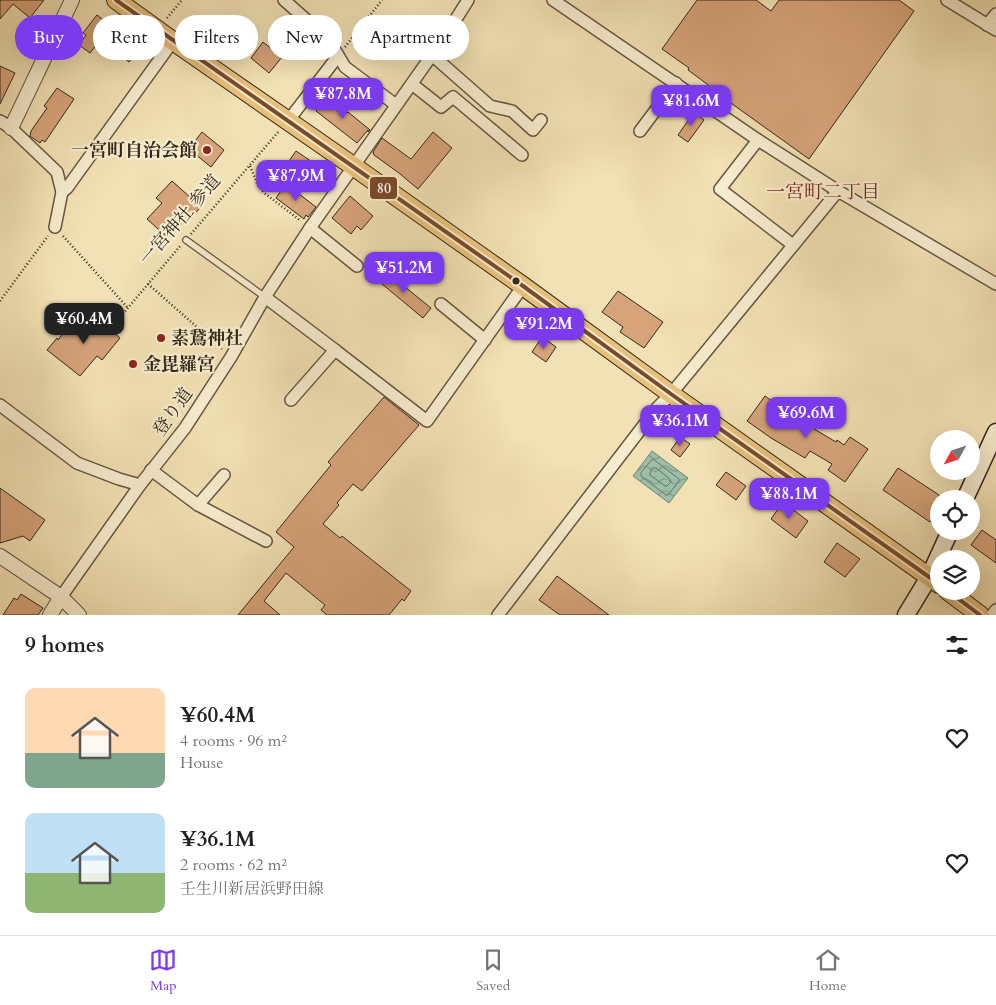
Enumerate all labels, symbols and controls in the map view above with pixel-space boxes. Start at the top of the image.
chip: Buy [15,15,83,60]
chip: Rent [93,15,165,60]
chip: Filters [175,15,258,60]
chip: New [268,15,342,60]
chip: Apartment [352,15,469,60]
pin: ¥87.8M [302,78,384,120]
text: ¥87.8M [314,83,372,105]
pin: ¥81.6M [650,84,732,127]
text: ¥81.6M [662,90,720,112]
place label: 一宮町自治会館 [71,138,197,163]
marker: 一宮町自治会館 [201,144,213,156]
pin: ¥87.9M [255,160,337,202]
text: ¥87.9M [267,165,325,187]
street label: 一宮神社 参道 [134,169,226,271]
line badge: 80 [369,176,398,200]
text: 80 [377,179,391,198]
district label: 一宮町二丁目 [766,179,880,205]
pin: ¥51.2M [363,252,445,294]
text: ¥51.2M [375,257,433,279]
unlabelled marker [511,276,521,286]
pin: ¥60.4M [43,302,125,345]
text: ¥60.4M [55,308,113,330]
pin: ¥91.2M [503,308,585,350]
text: ¥91.2M [515,313,573,335]
place label: 素鵞神社 [171,326,243,351]
marker: 素鵞神社 [155,332,167,344]
place label: 金毘羅宮 [143,352,215,377]
marker: 金毘羅宮 [127,358,139,370]
street label: 登り道 [147,383,199,441]
pin: ¥69.6M [765,396,847,439]
text: ¥69.6M [777,402,835,424]
pin: ¥36.1M [639,404,721,447]
text: ¥36.1M [651,410,709,432]
north arrow [930,430,980,480]
map controls [930,430,980,600]
pin: ¥88.1M [748,478,830,520]
text: ¥88.1M [760,483,818,505]
button: locate [930,490,980,540]
button: layers [930,550,980,600]
text: 9 homes [25,631,104,660]
icon: filters [943,631,971,659]
text: ¥60.4M [180,701,256,730]
icon: home [65,708,125,768]
icon: heart [943,724,971,752]
text: 4 rooms · 96 m² [180,730,287,752]
text: House [180,752,223,774]
text: ¥36.1M [180,825,256,854]
icon: home [65,833,125,893]
icon: heart [943,849,971,877]
text: 2 rooms · 62 m² [180,854,287,876]
text: 壬生川新居浜野田線 [180,878,324,900]
tab: Map [149,946,177,995]
tab: Saved [476,946,510,995]
tab: Home [809,946,847,995]

